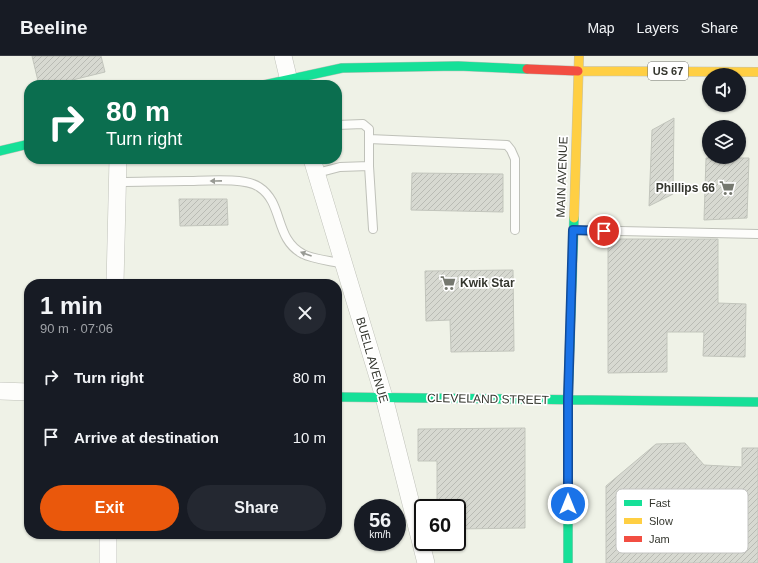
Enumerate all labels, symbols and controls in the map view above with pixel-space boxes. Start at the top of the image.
text: Beeline [20,17,88,38]
text: Map [587,20,615,36]
text: Layers [637,20,679,36]
text: Share [701,20,738,36]
road number: US 67 [648,62,688,80]
map controls [702,68,746,164]
button: sound [702,68,746,112]
icon: right [40,96,92,148]
text: 80 m [106,96,170,127]
button: layers [702,120,746,164]
text: Turn right [106,129,182,149]
street label: MAIN AVENUE [554,136,570,218]
one-way arrow [210,177,222,184]
supermarket icon: Phillips 66 [718,179,736,197]
place label: Phillips 66 [656,181,715,195]
pin [587,214,621,248]
icon: arrive [593,220,615,242]
one-way arrow [300,251,312,257]
supermarket icon: Kwik Star [439,274,457,292]
place label: Kwik Star [460,276,515,290]
text: 1 min [40,292,103,319]
button: close [284,292,326,334]
street label: BUELL AVENUE [353,315,391,405]
text: 90 m · 07:06 [40,321,113,336]
icon: right [40,366,62,388]
text: Turn right [74,369,144,386]
text: 80 m [293,369,326,386]
street label: CLEVELAND STREET [427,391,550,407]
icon: arrive [40,426,62,448]
text: Arrive at destination [74,429,219,446]
text: 10 m [293,429,326,446]
position arrow [547,483,589,525]
button: Exit [40,485,179,531]
button: Share [187,485,326,531]
legend [616,489,748,553]
text: Fast [649,497,670,509]
speed limit sign: 60 [414,499,466,551]
text: 56 [369,509,391,531]
text: Slow [649,515,673,527]
text: km/h [369,529,391,540]
text: Jam [649,533,670,545]

